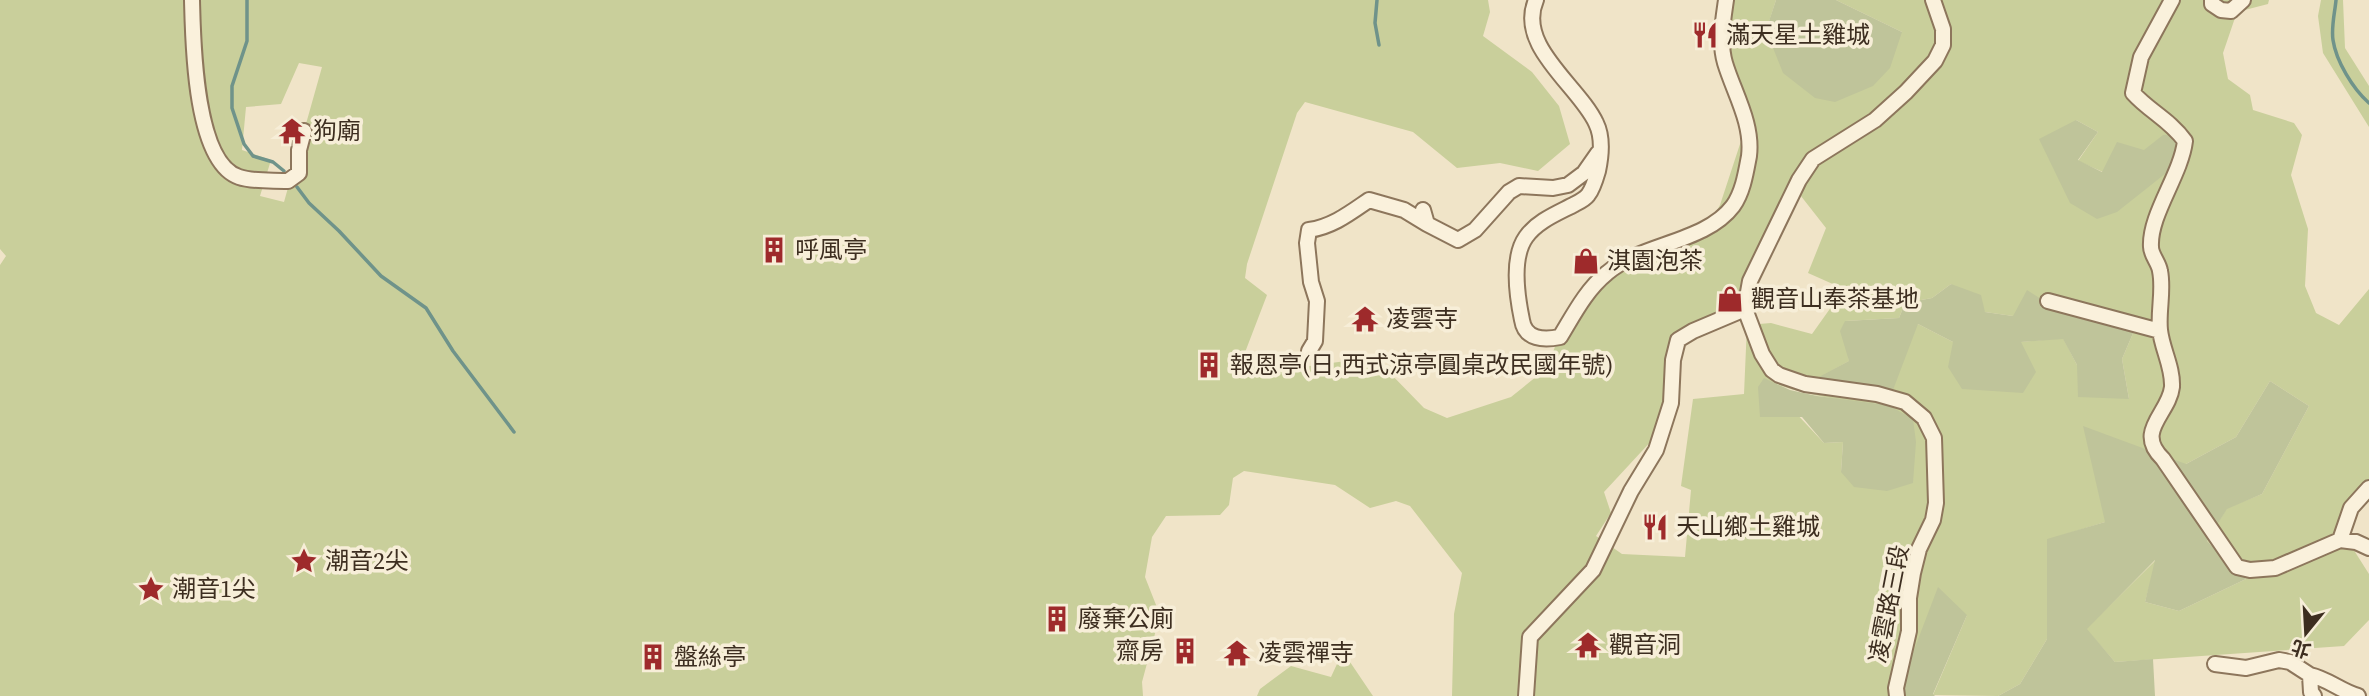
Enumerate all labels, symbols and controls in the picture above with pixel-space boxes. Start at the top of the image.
place label: 滿天星土雞城 [1726,18,1870,51]
restaurant icon: 滿天星土雞城 [1690,20,1720,50]
place label: 狗廟 [313,114,361,147]
temple icon: 狗廟 [277,116,307,146]
place label: 呼風亭 [795,233,867,266]
building icon: 呼風亭 [759,235,789,265]
place label: 淇園泡茶 [1607,244,1703,277]
shop icon: 淇園泡茶 [1571,246,1601,276]
place label: 觀音山奉茶基地 [1751,282,1919,315]
shop icon: 觀音山奉茶基地 [1715,284,1745,314]
place label: 凌雲寺 [1386,302,1458,335]
temple icon: 凌雲寺 [1350,304,1380,334]
place label: 報恩亭(日,西式涼亭圓桌改民國年號) [1230,348,1613,381]
building icon: 報恩亭(日,西式涼亭圓桌改民國年號) [1194,350,1224,380]
place label: 天山鄉土雞城 [1676,510,1820,543]
restaurant icon: 天山鄉土雞城 [1640,512,1670,542]
street label: 凌雲路三段 [1861,542,1916,666]
place label: 潮音2尖 [325,544,409,577]
place icon: 潮音2尖 [289,546,319,576]
place label: 潮音1尖 [172,572,256,605]
place icon: 潮音1尖 [136,574,166,604]
north arrow [2271,598,2341,668]
place label: 廢棄公廁 [1078,602,1174,635]
building icon: 廢棄公廁 [1042,604,1072,634]
place label: 觀音洞 [1609,628,1681,661]
temple icon: 觀音洞 [1573,630,1603,660]
place label: 齋房 [1116,634,1164,667]
text: 北 [2288,634,2314,664]
building icon: 齋房 [1170,636,1200,666]
place label: 凌雲禪寺 [1258,636,1354,669]
temple icon: 凌雲禪寺 [1222,638,1252,668]
place label: 盤絲亭 [674,640,746,673]
building icon: 盤絲亭 [638,642,668,672]

